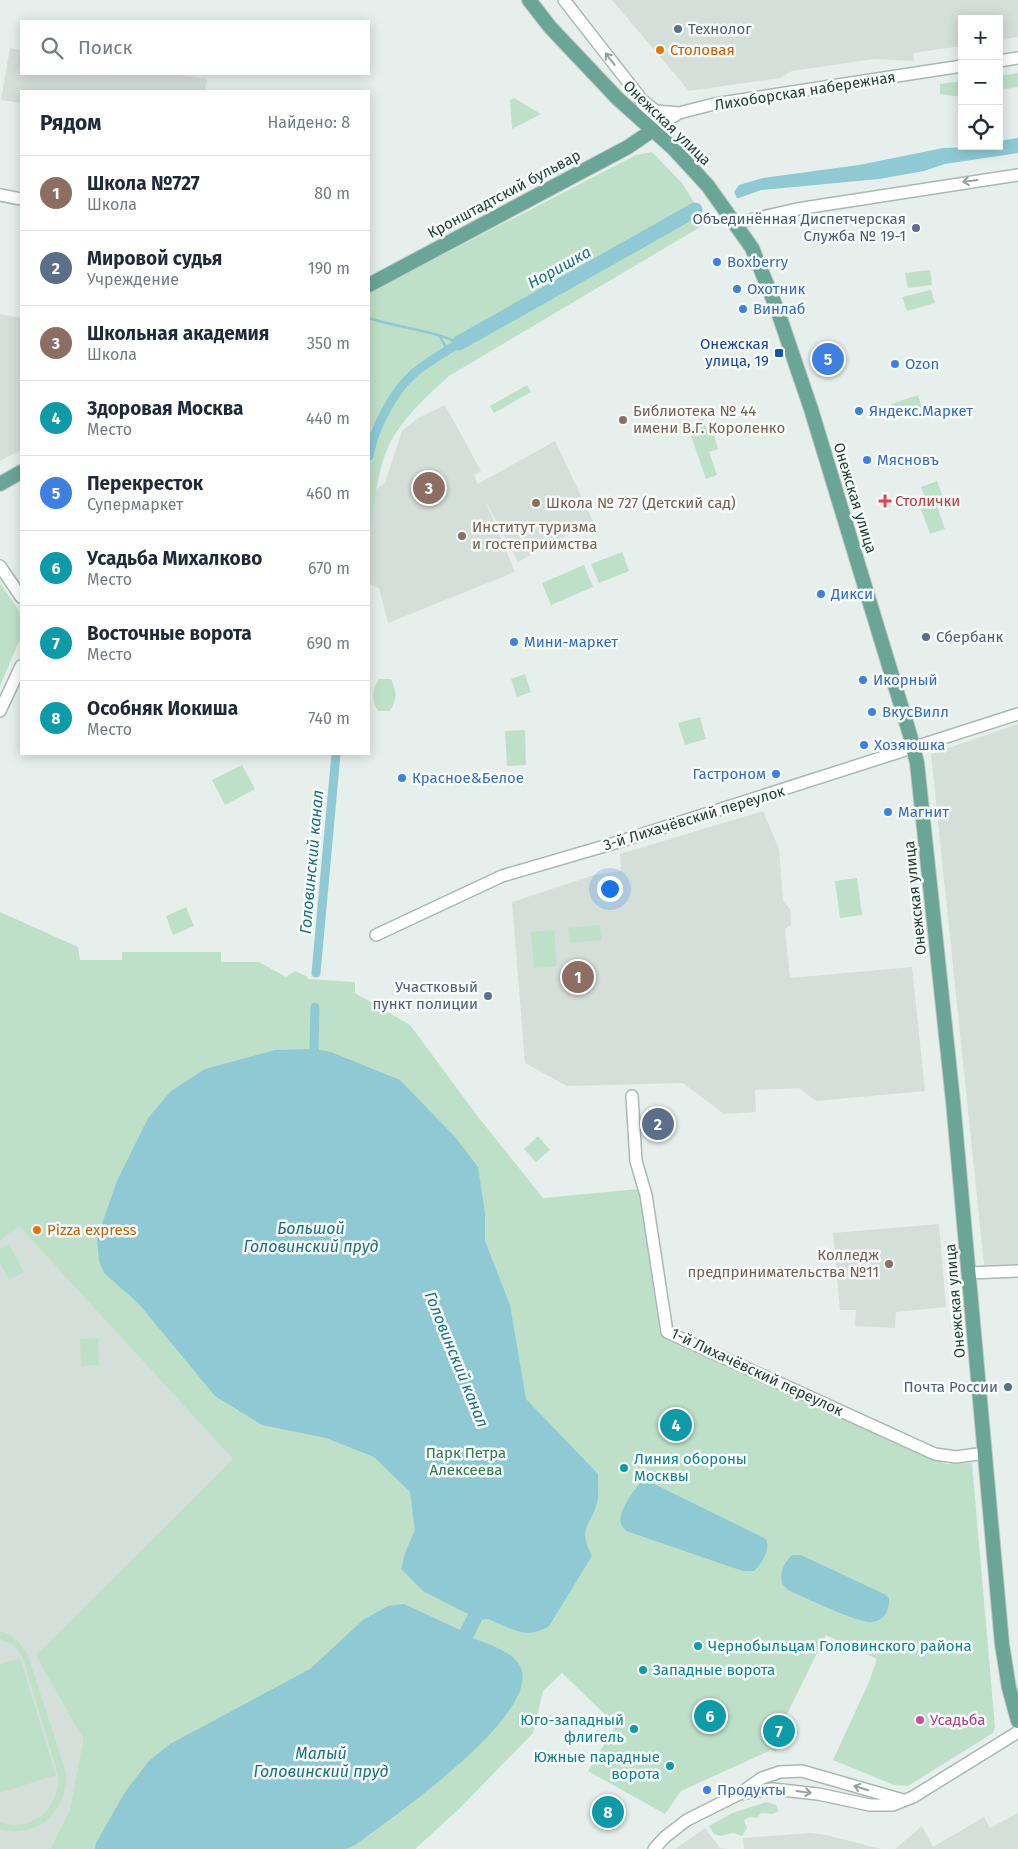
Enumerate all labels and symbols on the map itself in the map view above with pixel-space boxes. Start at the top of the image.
place label: Технолог [688,20,752,38]
marker: Технолог [672,23,684,35]
place label: Столовая [670,41,735,59]
marker: Столовая [654,44,666,56]
one-way arrow [604,52,615,65]
street label: Лихоборская набережная [713,68,897,114]
street label: Онежская улица [619,77,715,169]
street label: Кронштадтский бульвар [424,146,584,242]
one-way arrow [962,177,978,187]
place label: Объединённая Диспетчерская Служба № 19-1 [692,210,906,245]
marker: Объединённая Диспетчерская Служба № 19-1 [910,222,922,234]
water label: Норишка [524,242,594,293]
place label: Boxberry [727,253,789,271]
marker: Boxberry [711,256,723,268]
place label: Охотник [747,280,805,298]
marker: Охотник [731,283,743,295]
place label: Винлаб [753,300,806,318]
marker: Винлаб [737,303,749,315]
place label: Онежская улица, 19 [700,335,769,370]
pin: 5 [812,340,844,378]
marker: Онежская улица, 19 [773,347,785,359]
place label: Ozon [905,355,939,373]
marker: Ozon [889,358,901,370]
place label: Библиотека № 44 имени В.Г. Короленко [633,402,785,437]
place label: Яндекс.Маркет [869,402,973,420]
marker: Яндекс.Маркет [853,405,865,417]
marker: Библиотека № 44 имени В.Г. Короленко [617,414,629,426]
street label: Онежская улица [830,440,880,556]
place label: Мясновъ [877,451,939,469]
marker: Мясновъ [861,454,873,466]
pin: 3 [413,469,445,507]
place label: Столички [895,492,960,510]
place label: Школа № 727 (Детский сад) [546,494,736,512]
marker: Столички [879,495,891,507]
marker: Школа № 727 (Детский сад) [530,497,542,509]
place label: Институт туризма и гостеприимства [472,518,598,553]
marker: Институт туризма и гостеприимства [456,530,468,542]
place label: Дикси [830,585,873,603]
marker: Дикси [815,588,827,600]
place label: Сбербанк [936,628,1004,646]
marker: Сбербанк [920,631,932,643]
place label: Мини-маркет [524,633,618,651]
marker: Мини-маркет [508,636,520,648]
place label: Икорный [873,671,937,689]
marker: Икорный [857,674,869,686]
place label: ВкусВилл [882,703,949,721]
marker: ВкусВилл [866,706,878,718]
place label: Хозяюшка [874,736,945,754]
marker: Хозяюшка [858,739,870,751]
place label: Гастроном [692,765,766,783]
marker: Гастроном [770,768,782,780]
place label: Красное&Белое [412,769,524,787]
marker: Красное&Белое [396,772,408,784]
street label: 3-й Лихачёвский переулок [601,782,787,854]
water label: Головинский канал [296,789,327,935]
place label: Магнит [898,803,949,821]
marker: Магнит [882,806,894,818]
street label: Онежская улица [900,840,930,956]
your location [597,876,623,902]
pin: 1 [562,958,594,996]
place label: Участковый пункт полиции [372,978,478,1013]
marker: Участковый пункт полиции [482,990,494,1002]
pin: 2 [642,1105,674,1143]
water label: Большой Головинский пруд [244,1219,379,1256]
place label: Pizza express [47,1221,137,1239]
marker: Pizza express [31,1224,43,1236]
street label: Онежская улица [941,1243,969,1359]
place label: Колледж предпринимательства №11 [687,1246,879,1281]
marker: Колледж предпринимательства №11 [883,1258,895,1270]
water label: Головинский канал [421,1289,492,1430]
street label: 1-й Лихачёвский переулок [668,1324,846,1420]
place label: Почта России [903,1378,998,1396]
marker: Почта России [1002,1381,1014,1393]
pin: 4 [660,1406,692,1444]
park label: Парк Петра Алексеева [426,1444,506,1479]
place label: Линия обороны Москвы [634,1450,747,1485]
marker: Линия обороны Москвы [618,1462,630,1474]
place label: Чернобыльцам Головинского района [708,1637,972,1655]
marker: Чернобыльцам Головинского района [692,1640,704,1652]
place label: Западные ворота [653,1661,775,1679]
marker: Западные ворота [637,1664,649,1676]
pin: 6 [694,1697,726,1735]
place label: Юго-западный флигель [520,1711,624,1746]
place label: Усадьба [930,1711,986,1729]
pin: 7 [763,1712,795,1750]
marker: Усадьба [914,1714,926,1726]
marker: Юго-западный флигель [628,1723,640,1735]
water label: Малый Головинский пруд [254,1744,389,1781]
place label: Южные парадные ворота [533,1748,660,1783]
marker: Южные парадные ворота [664,1760,676,1772]
place label: Продукты [717,1781,786,1799]
one-way arrow [853,1782,869,1792]
marker: Продукты [701,1784,713,1796]
one-way arrow [796,1788,812,1798]
pin: 8 [592,1793,624,1831]

